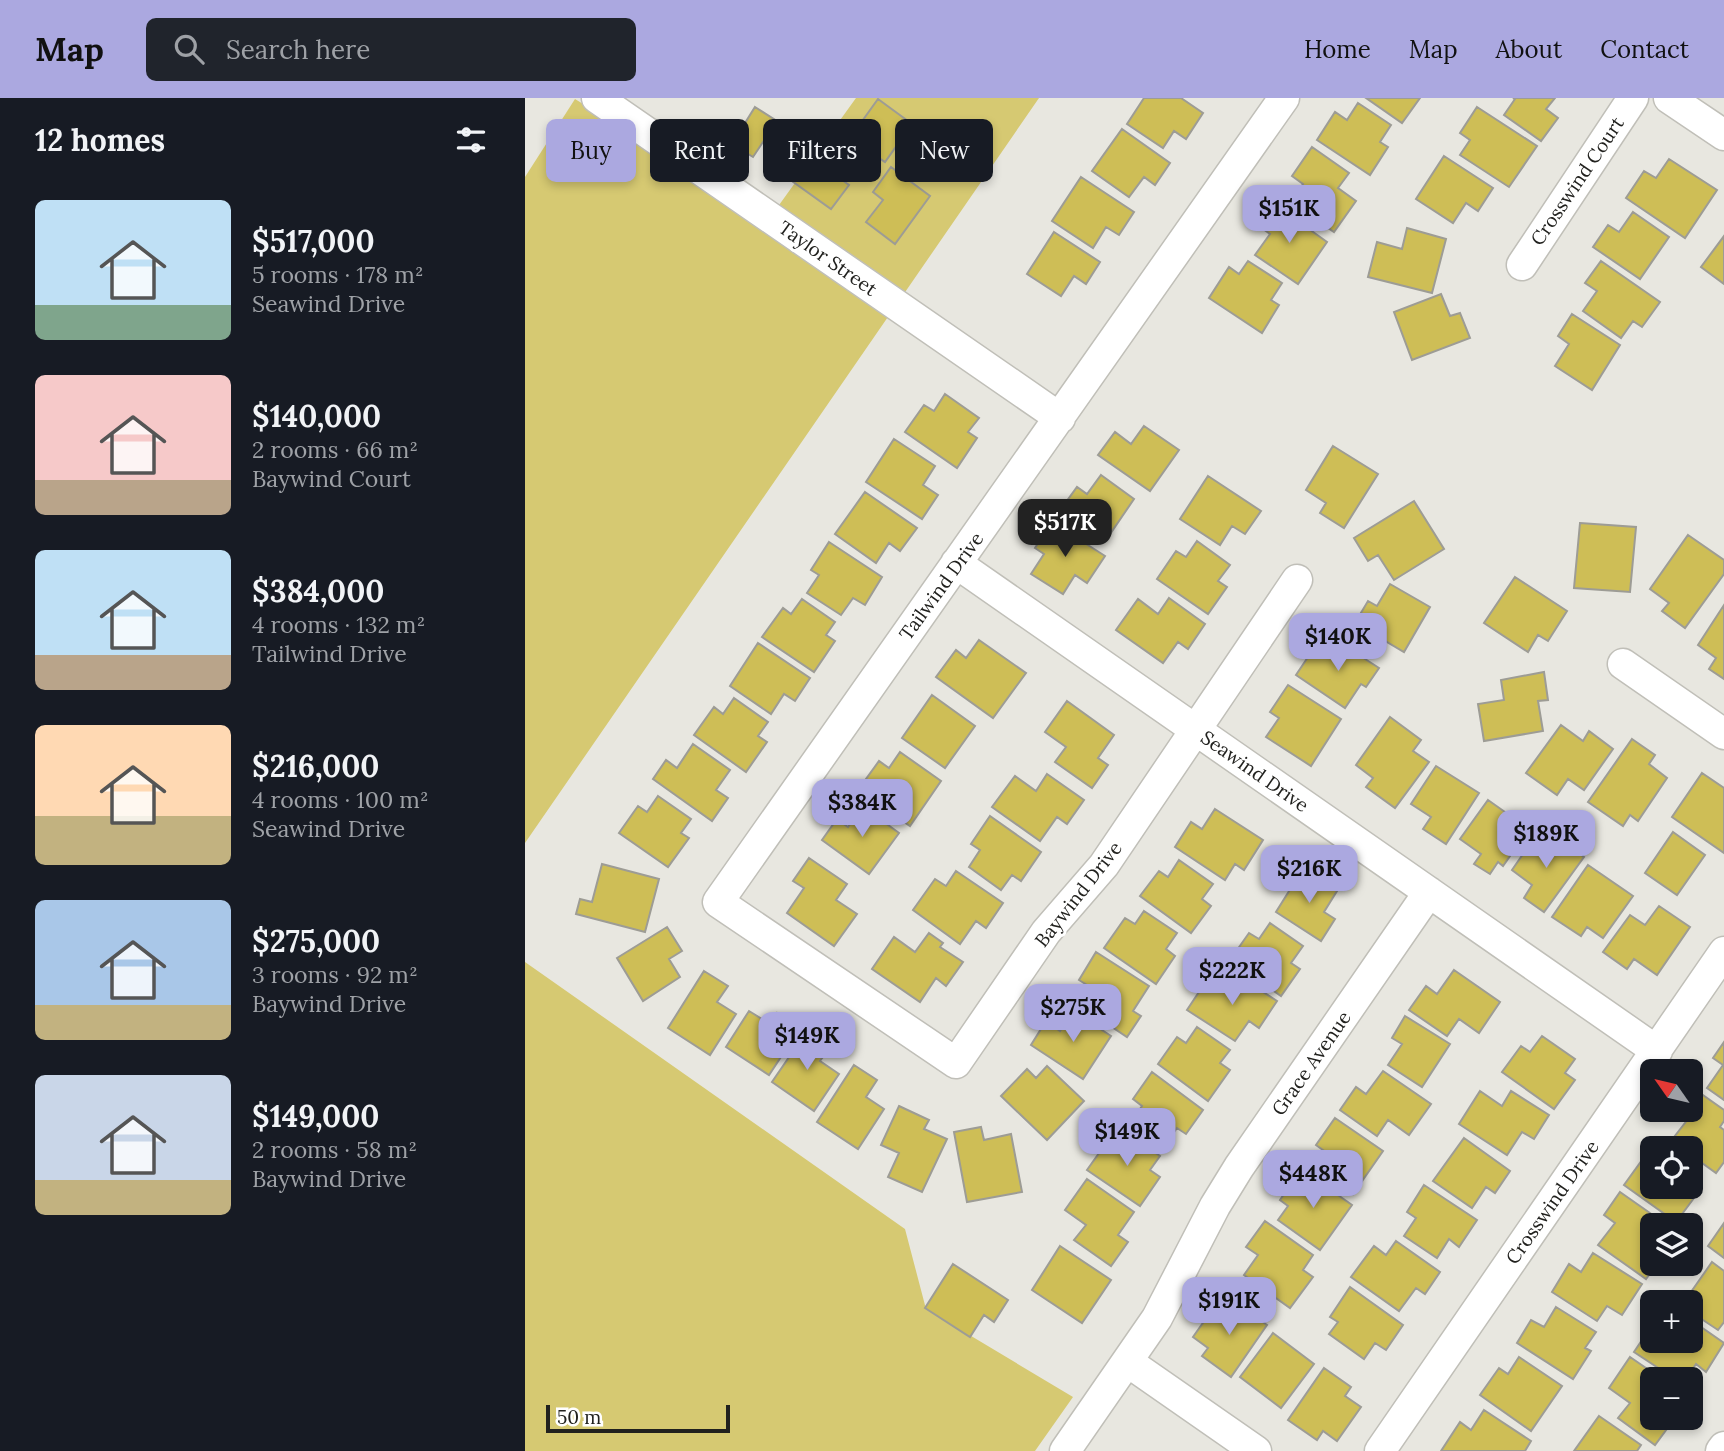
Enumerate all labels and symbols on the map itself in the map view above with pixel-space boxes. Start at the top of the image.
street label: Crosswind Court [1525,112,1629,250]
pin: $151K [1240,186,1338,245]
street label: Taylor Street [774,215,882,301]
pin: $517K [1016,500,1114,559]
street label: Tailwind Drive [894,527,988,645]
pin: $140K [1289,614,1387,673]
street label: Seawind Drive [1196,725,1314,817]
pin: $384K [813,780,911,839]
pin: $189K [1497,810,1595,870]
street label: Baywind Drive [1029,836,1127,952]
pin: $216K [1260,846,1358,905]
pin: $222K [1183,948,1281,1007]
pin: $275K [1024,984,1122,1044]
street label: Grace Avenue [1266,1006,1356,1120]
pin: $149K [758,1012,856,1072]
north arrow [1640,1059,1703,1122]
pin: $149K [1078,1108,1176,1168]
street label: Crosswind Drive [1500,1135,1604,1269]
pin: $448K [1264,1150,1362,1210]
pin: $191K [1180,1278,1278,1337]
scale bar [546,1402,730,1434]

